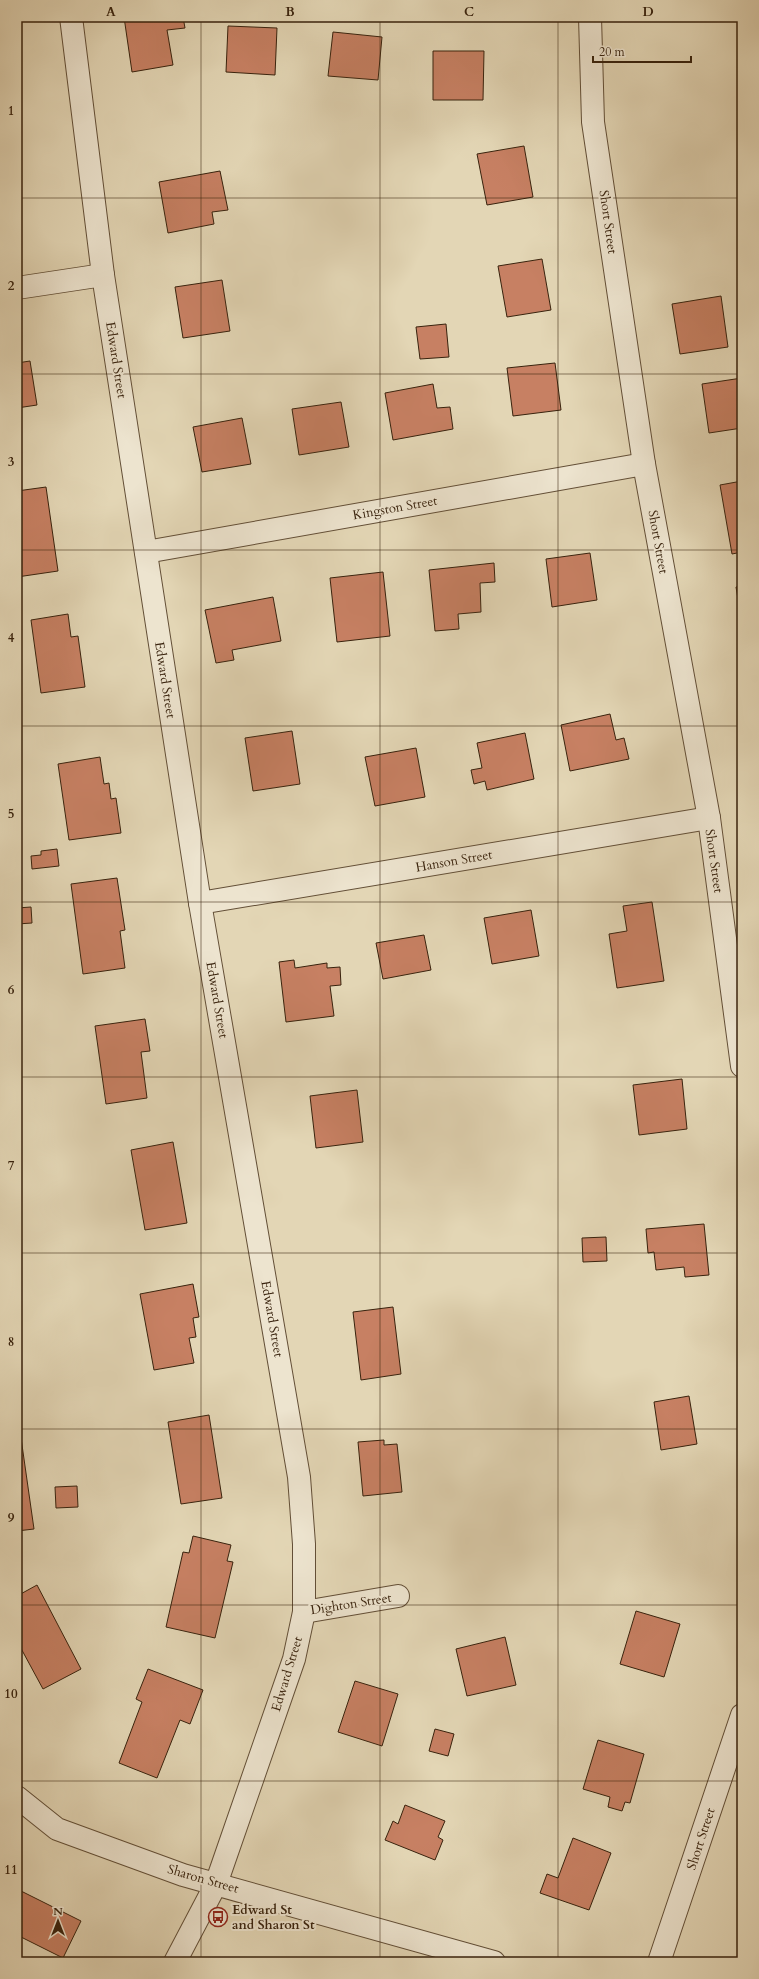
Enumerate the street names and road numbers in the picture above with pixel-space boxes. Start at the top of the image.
street label: Short Street [595,189,621,255]
street label: Edward Street [101,320,131,400]
street label: Kingston Street [351,492,439,524]
street label: Short Street [644,509,672,575]
street label: Edward Street [150,640,180,720]
street label: Short Street [701,828,727,894]
street label: Hanson Street [414,845,494,877]
street label: Edward Street [201,960,233,1040]
street label: Edward Street [256,1279,288,1359]
street label: Dighton Street [309,1589,393,1619]
street label: Edward Street [267,1634,307,1714]
street label: Short Street [683,1806,719,1872]
street label: Sharon Street [165,1860,241,1898]

